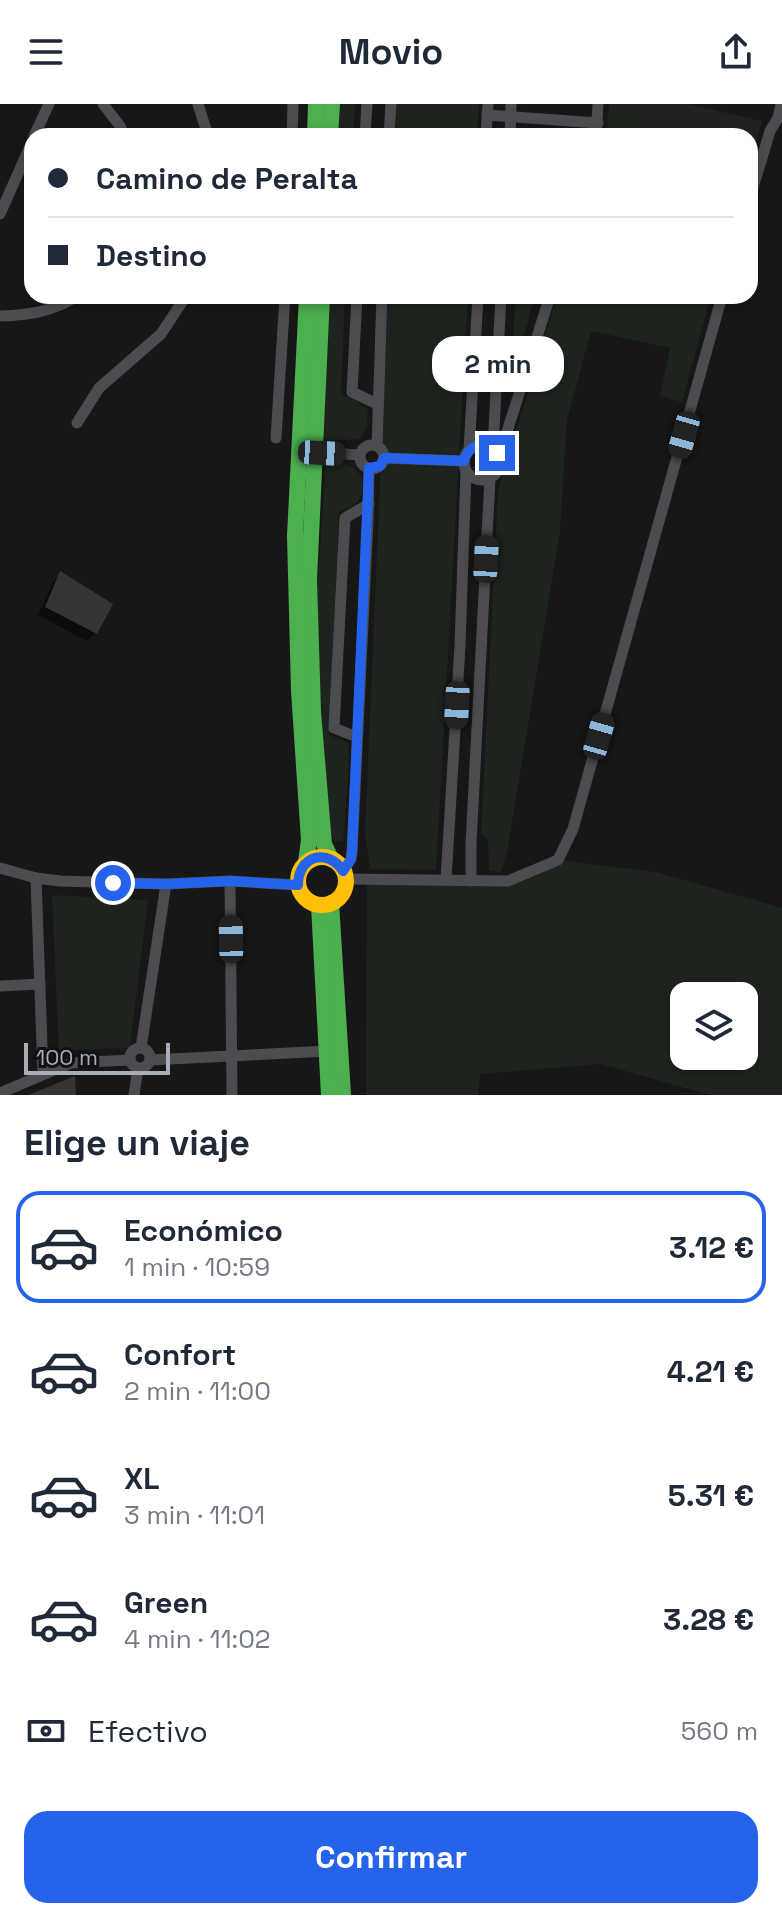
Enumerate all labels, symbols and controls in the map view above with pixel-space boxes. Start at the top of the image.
text: Movio [339,29,443,75]
icon: menu [24,30,68,74]
icon: share [714,30,758,74]
text: Camino de Peralta [96,159,358,198]
text: Destino [96,236,207,275]
callout: 2 min [431,337,563,393]
text: 2 min [464,347,532,381]
car [666,409,702,461]
route end [479,435,515,471]
car [297,440,347,466]
car [473,534,499,584]
car [444,680,470,730]
car [581,710,617,762]
route start [95,865,131,901]
car [219,915,243,963]
map controls [670,982,758,1070]
button: layers [670,982,758,1070]
scale bar [24,1039,170,1075]
text: 100 m [36,1043,98,1071]
text: Elige un viaje [24,1120,250,1166]
icon: car [28,1211,100,1283]
text: Económico [124,1211,283,1250]
text: 3.12 € [669,1228,754,1267]
text: 1 min · 10:59 [124,1250,270,1284]
icon: car [28,1335,100,1407]
text: Confort [124,1335,236,1374]
text: 4.21 € [667,1352,754,1391]
text: 2 min · 11:00 [124,1374,271,1408]
icon: car [28,1459,100,1531]
text: XL [124,1459,160,1498]
text: 5.31 € [668,1476,754,1515]
text: 3 min · 11:01 [124,1498,265,1532]
icon: car [28,1583,100,1655]
text: Green [124,1583,208,1622]
text: 3.28 € [663,1600,754,1639]
text: 4 min · 11:02 [124,1622,270,1656]
icon: cash [24,1709,68,1753]
text: Efectivo [88,1712,208,1751]
text: 560 m [681,1714,758,1748]
button: Confirmar [24,1811,758,1903]

